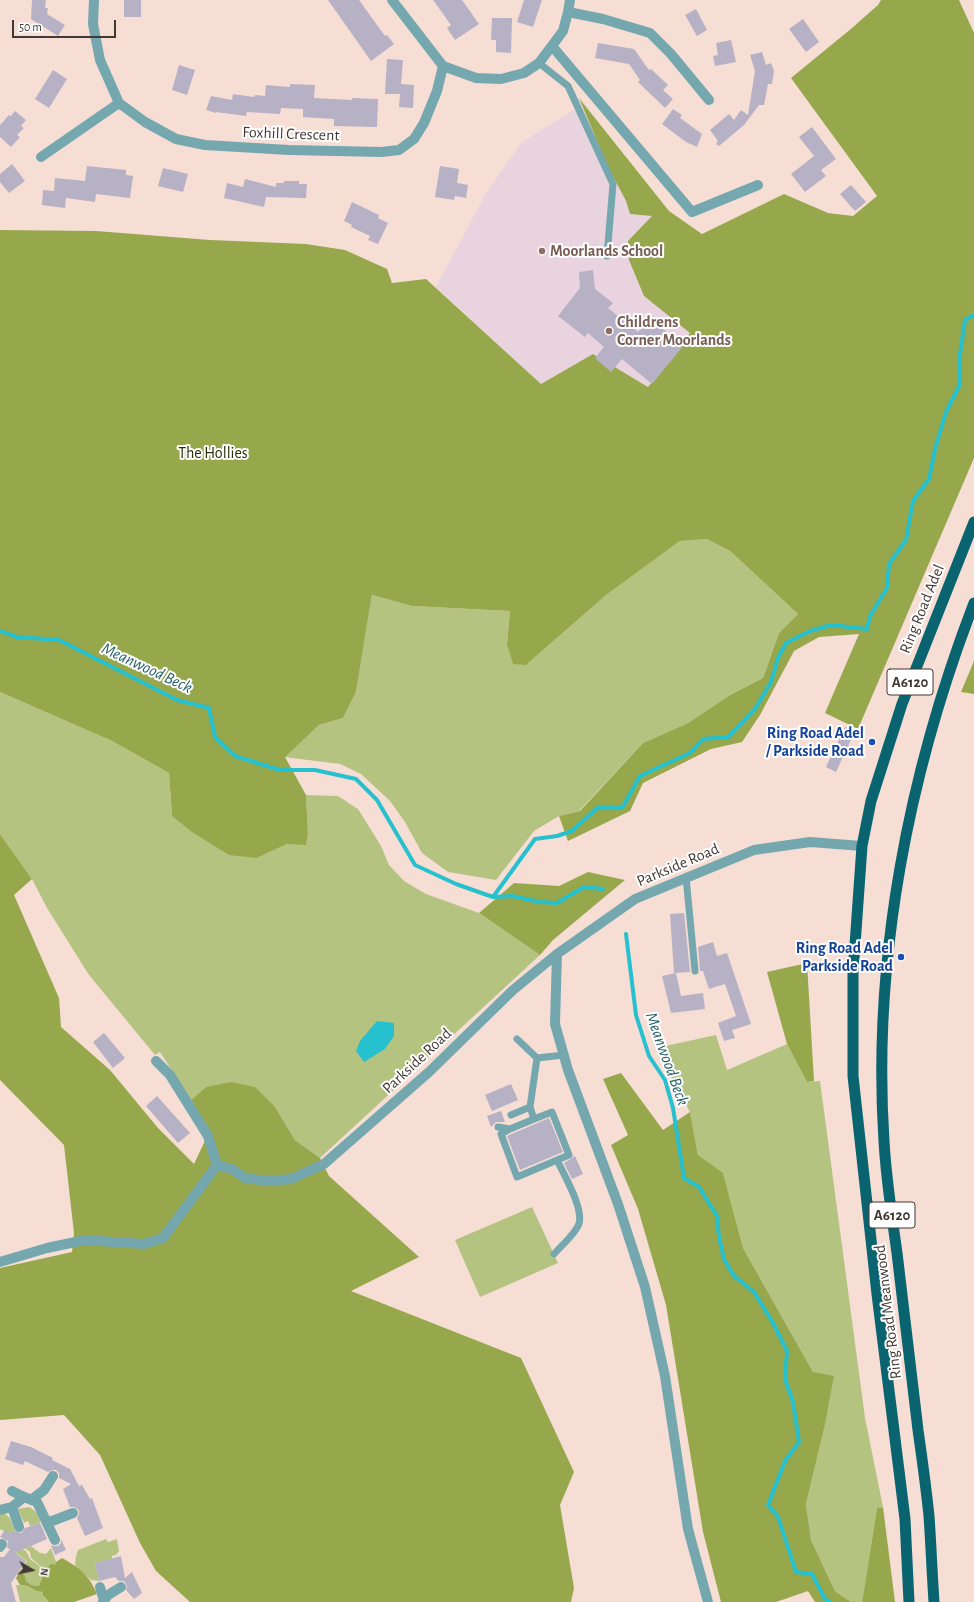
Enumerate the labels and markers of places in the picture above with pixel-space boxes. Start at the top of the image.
place label: Moorlands School [550,241,663,261]
marker: Moorlands School [537,246,547,256]
place label: Childrens Corner Moorlands [617,312,731,350]
marker: Childrens Corner Moorlands [604,326,614,336]
place label: Ring Road Adel / Parkside Road [766,723,864,761]
marker: Ring Road Adel / Parkside Road [867,737,877,747]
place label: Ring Road Adel Parkside Road [796,938,893,976]
marker: Ring Road Adel Parkside Road [896,952,906,962]

